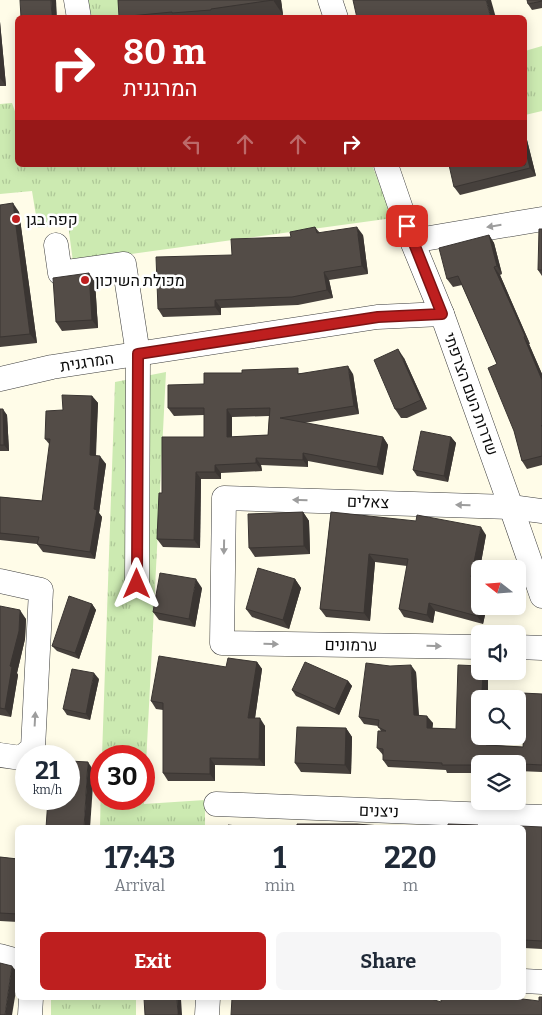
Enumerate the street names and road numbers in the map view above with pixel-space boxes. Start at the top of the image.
street label: שדרות העם הצרפתי [440,330,502,458]
street label: המרגנית [59,348,115,376]
street label: צאלים [347,492,390,512]
street label: ערמונים [324,635,378,655]
street label: ניצנים [359,801,399,821]

